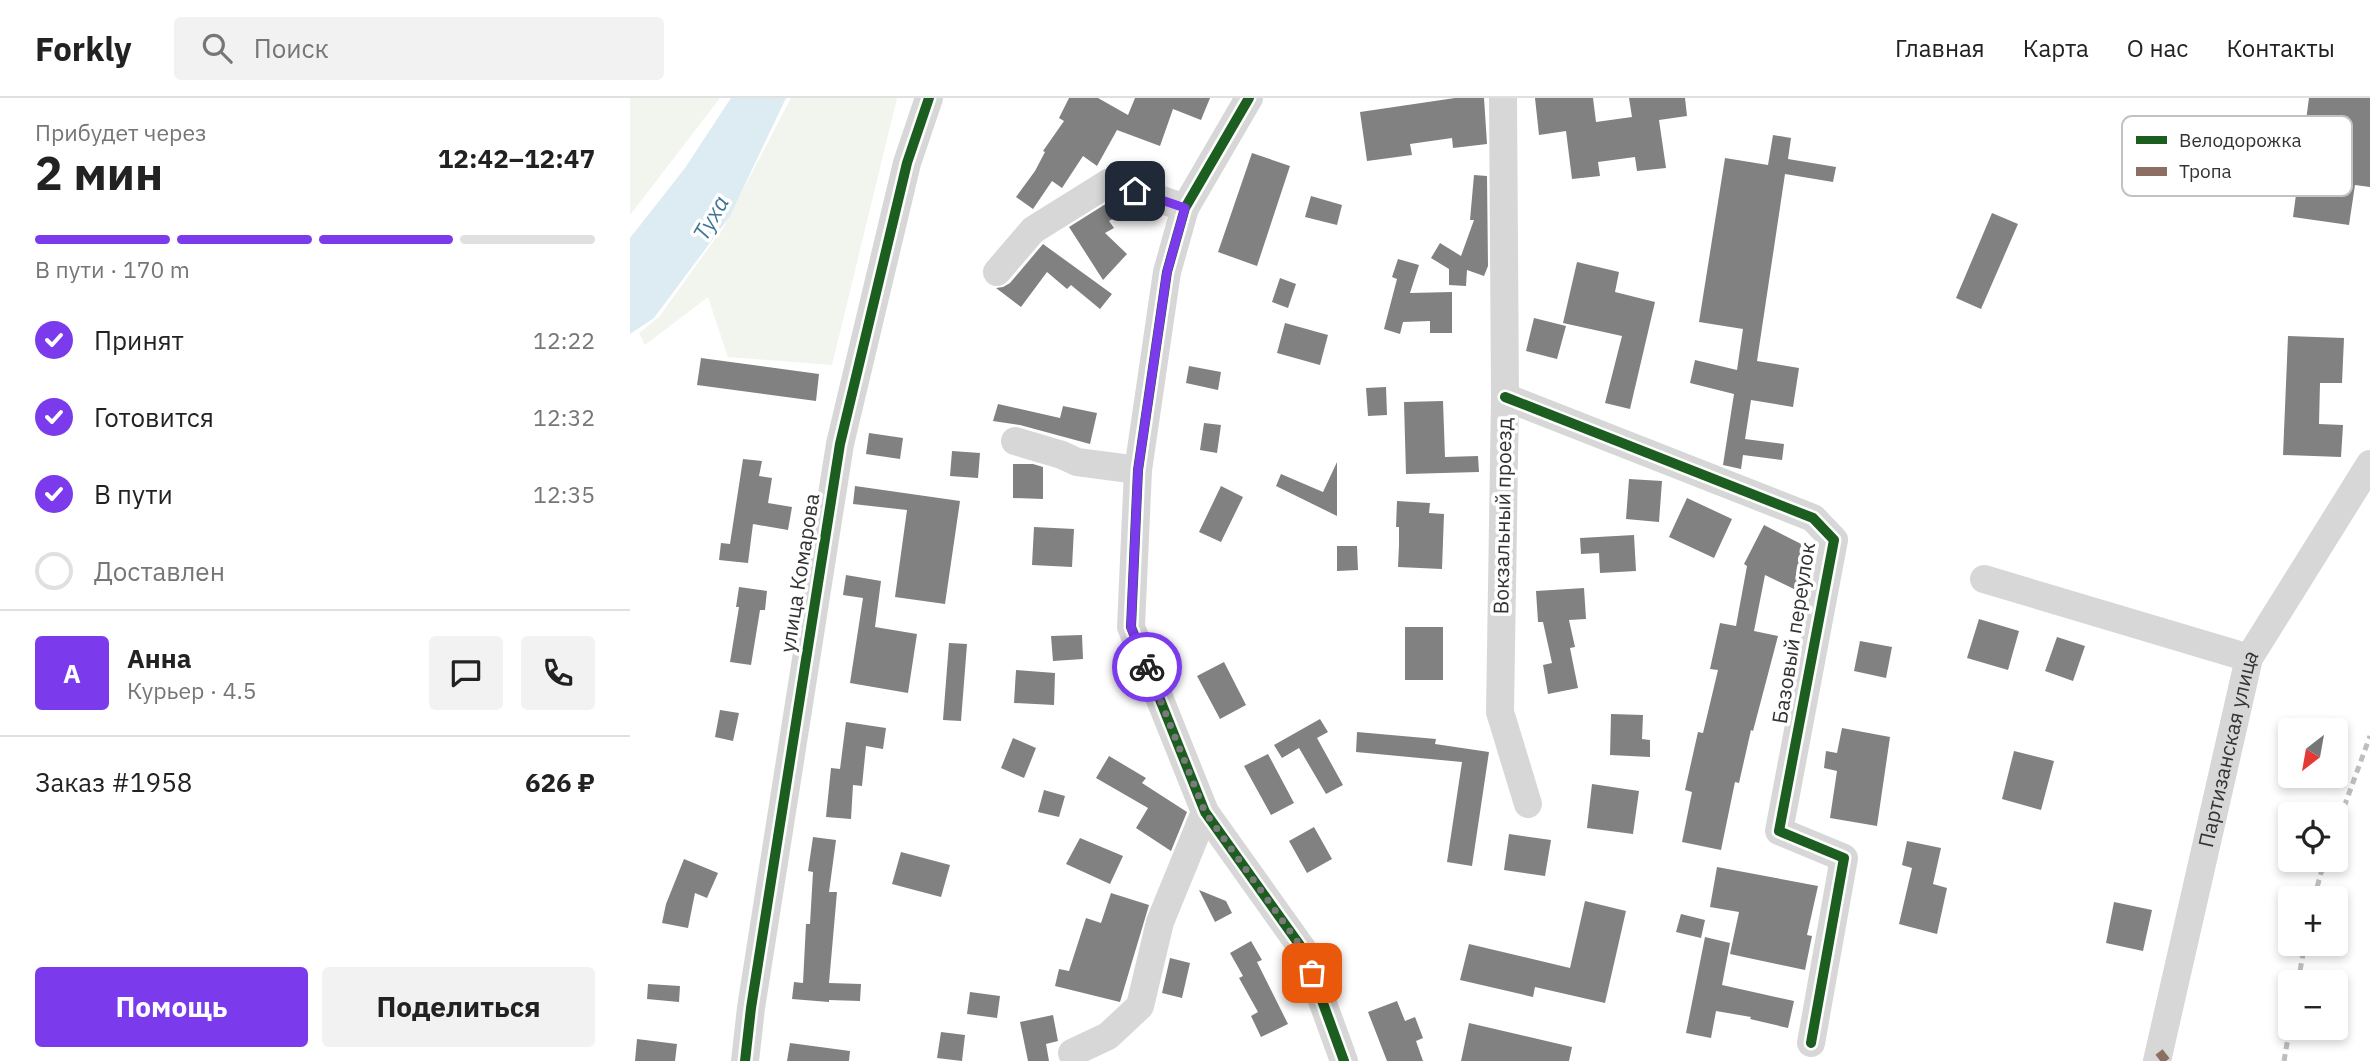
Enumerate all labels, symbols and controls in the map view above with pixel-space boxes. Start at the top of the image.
search box [174,17,664,80]
text: Forkly [35,27,132,70]
icon: search [198,29,236,67]
text: Поиск [254,31,329,65]
text: Главная [1895,32,1985,64]
text: Карта [2023,32,2089,64]
text: О нас [2127,32,2188,64]
text: Контакты [2226,32,2335,64]
legend [2122,116,2352,196]
text: Прибудет через [35,117,207,147]
text: Велодорожка [2179,128,2302,152]
text: 12:42–12:47 [438,141,595,175]
text: 2 мин [35,143,163,203]
text: Тропа [2179,159,2232,183]
pin [1105,161,1165,221]
icon: home [1116,172,1154,210]
water label: Туха [685,189,735,246]
text: В пути · 170 m [35,254,190,284]
icon: check [35,321,73,359]
text: Принят [94,323,184,357]
text: 12:22 [533,325,595,355]
icon: check [35,398,73,436]
text: Готовится [94,400,214,434]
text: 12:32 [533,402,595,432]
street label: Вокзальный проезд [1486,417,1518,615]
icon: check [35,475,73,513]
text: В пути [94,477,173,511]
text: 12:35 [533,479,595,509]
street label: улица Комарова [773,491,825,654]
street label: Базовый переулок [1765,540,1821,726]
text: Доставлен [94,554,225,588]
courier [1112,632,1182,702]
button: chat [429,636,503,710]
button: phone [521,636,595,710]
text: Анна [127,641,191,675]
street label: Партизанская улица [2191,644,2264,850]
icon: bike [1128,648,1166,686]
text: А [63,656,81,690]
text: Курьер · 4.5 [127,675,257,705]
north arrow [2278,718,2348,788]
map controls [2278,718,2348,1040]
text: Заказ #1958 [35,765,192,799]
text: 626 ₽ [525,765,595,799]
button: locate [2278,802,2348,872]
button: + [2278,886,2348,956]
pin [1282,943,1342,1003]
icon: bag [1293,954,1331,992]
button: Помощь [35,967,308,1047]
button: Поделиться [322,967,595,1047]
button: − [2278,970,2348,1040]

